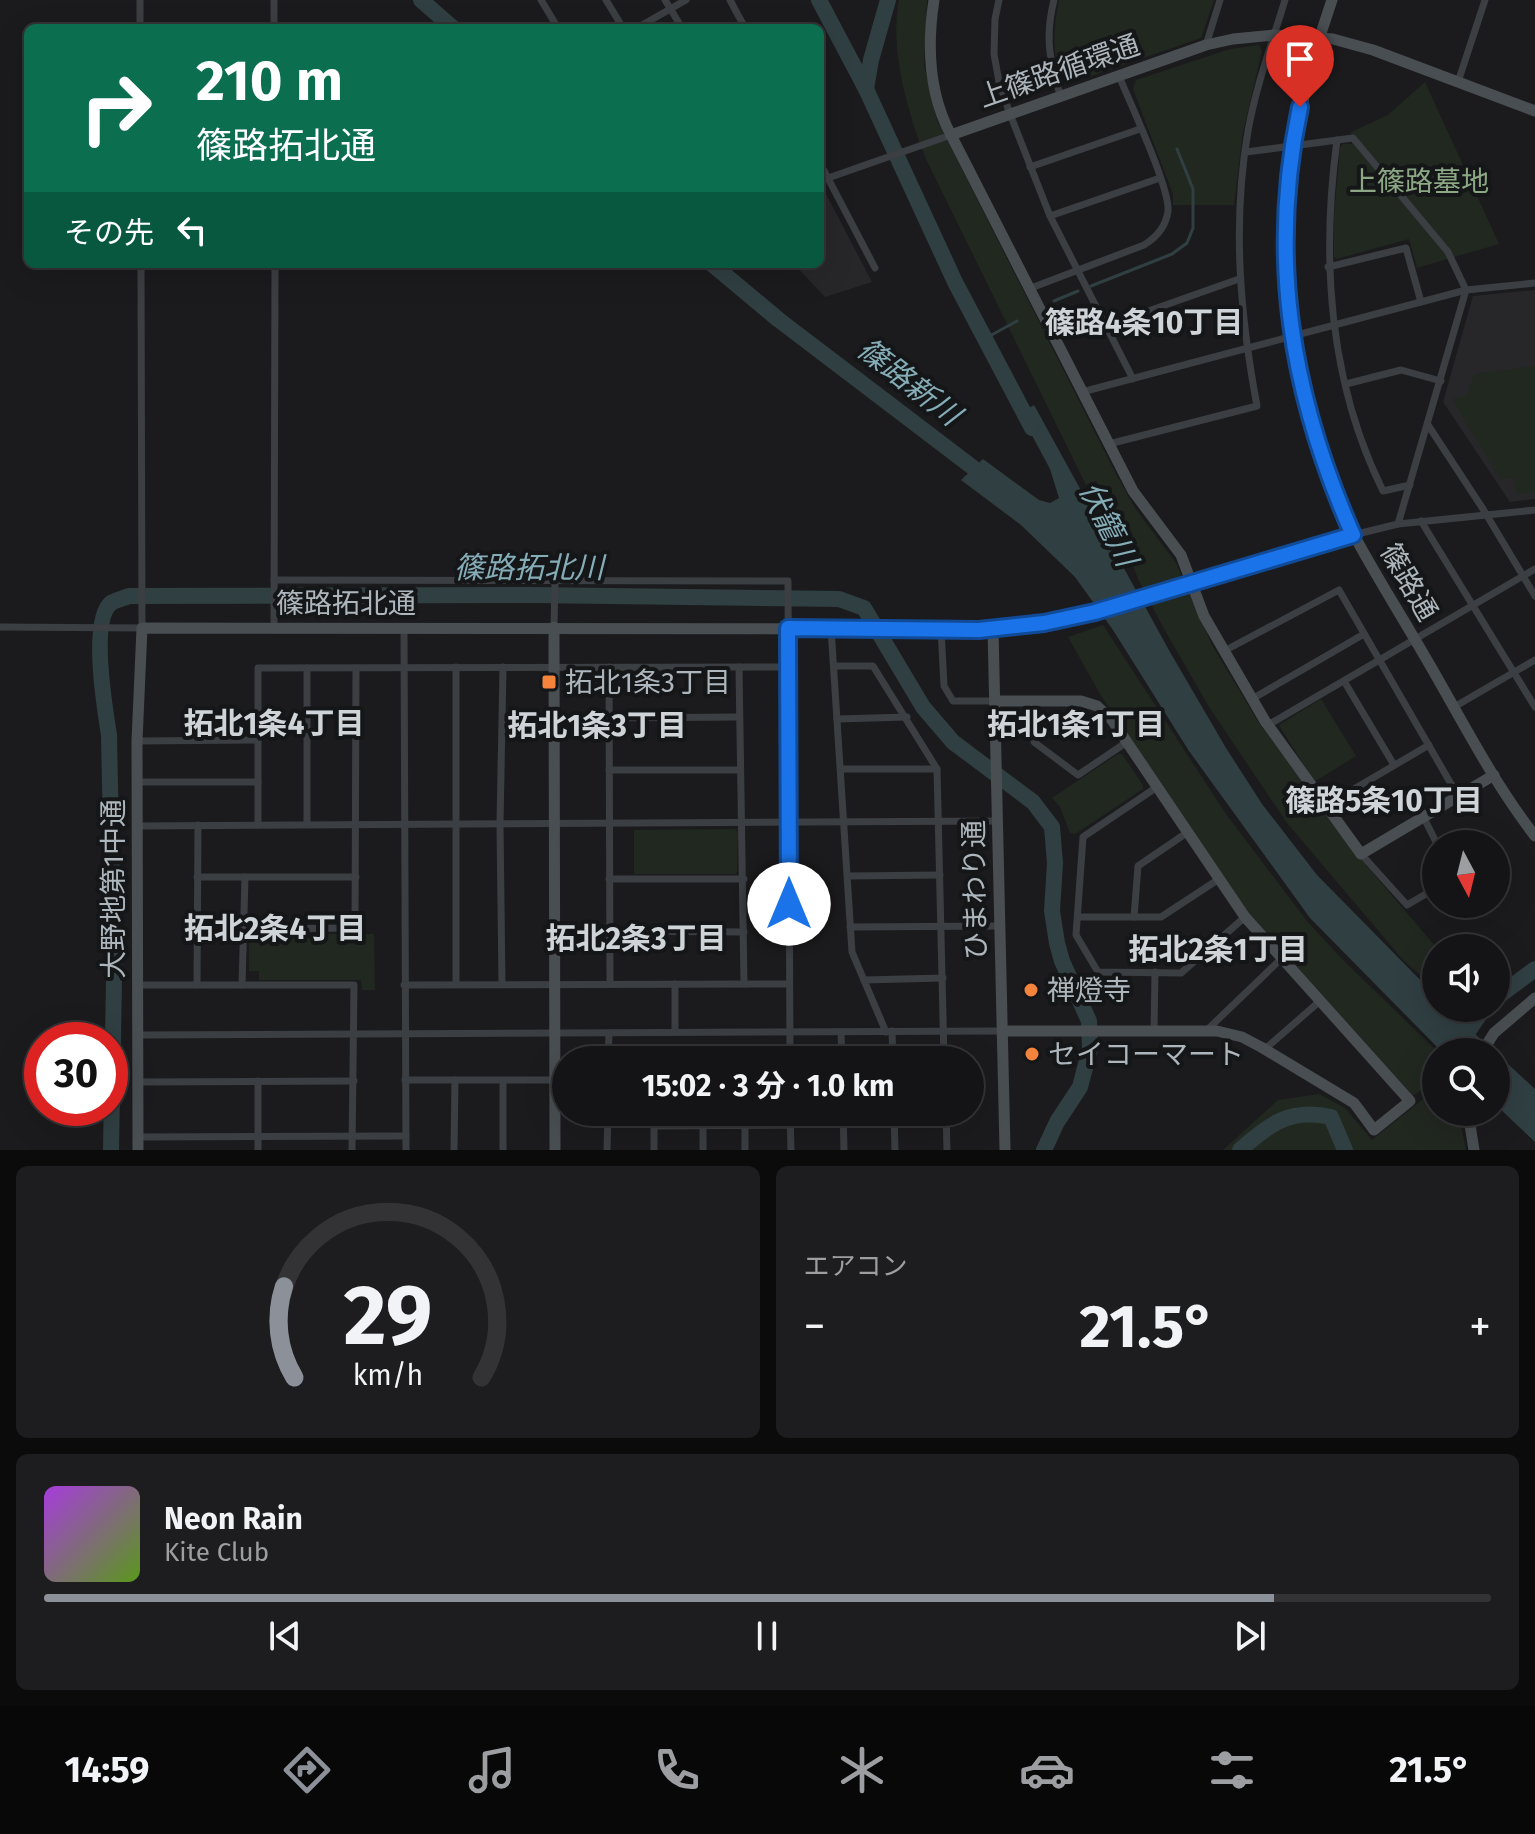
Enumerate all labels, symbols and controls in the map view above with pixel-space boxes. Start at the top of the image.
pin [1266,25,1334,107]
street label: 上篠路循環通 [974,28,1144,114]
icon: arrive [1278,37,1322,81]
text: 210 m [196,48,343,115]
icon: right [64,56,168,160]
text: 篠路拓北通 [196,124,376,168]
park label: 上篠路墓地 [1349,165,1489,198]
icon: left [170,208,214,252]
text: その先 [64,215,154,251]
district label: 篠路4条10丁目 [1045,305,1243,341]
water label: 篠路新川 [851,331,970,435]
water label: 伏籠川 [1072,476,1146,575]
street label: 篠路通 [1374,537,1444,627]
water label: 篠路拓北川 [454,550,607,586]
street label: 篠路拓北通 [276,587,416,620]
place label: 拓北1条3丁目 [565,666,731,699]
marker: 拓北1条3丁目 [540,673,558,691]
district label: 拓北1条4丁目 [184,706,364,742]
district label: 拓北1条1丁目 [987,707,1165,743]
district label: 拓北1条3丁目 [507,708,687,744]
district label: 篠路5条10丁目 [1285,783,1483,819]
street label: 大野地第1中通 [97,799,130,979]
street label: ひまわり通 [957,820,993,960]
north arrow [1422,830,1510,918]
map controls [1422,830,1510,1126]
position arrow [747,862,831,946]
district label: 拓北2条4丁目 [184,911,366,947]
district label: 拓北2条3丁目 [545,921,727,957]
district label: 拓北2条1丁目 [1128,932,1308,968]
button: sound [1422,934,1510,1022]
place label: 禅燈寺 [1047,974,1131,1007]
marker: 禅燈寺 [1022,981,1040,999]
speed limit sign: 30 [24,1022,128,1126]
place label: セイコーマート [1048,1038,1244,1071]
button: search [1422,1038,1510,1126]
marker: セイコーマート [1023,1045,1041,1063]
text: 15:02 · 3 分 · 1.0 km [642,1068,894,1104]
text: エアコン [804,1251,908,1282]
text: 29 [343,1266,432,1366]
text: 21.5° [1080,1291,1215,1363]
text: − [804,1300,826,1353]
text: + [1469,1300,1491,1353]
text: km/h [352,1358,423,1393]
text: Neon Rain [164,1501,303,1537]
text: Kite Club [164,1537,269,1568]
icon: previous [263,1614,307,1658]
icon: pause [745,1614,789,1658]
icon: next [1228,1614,1272,1658]
icon: directions [279,1742,335,1798]
icon: music [464,1742,520,1798]
icon: phone [649,1742,705,1798]
icon: climate [834,1742,890,1798]
icon: car [1019,1742,1075,1798]
icon: filters [1204,1742,1260,1798]
text: 14:59 [65,1748,149,1792]
text: 21.5° [1389,1748,1470,1792]

